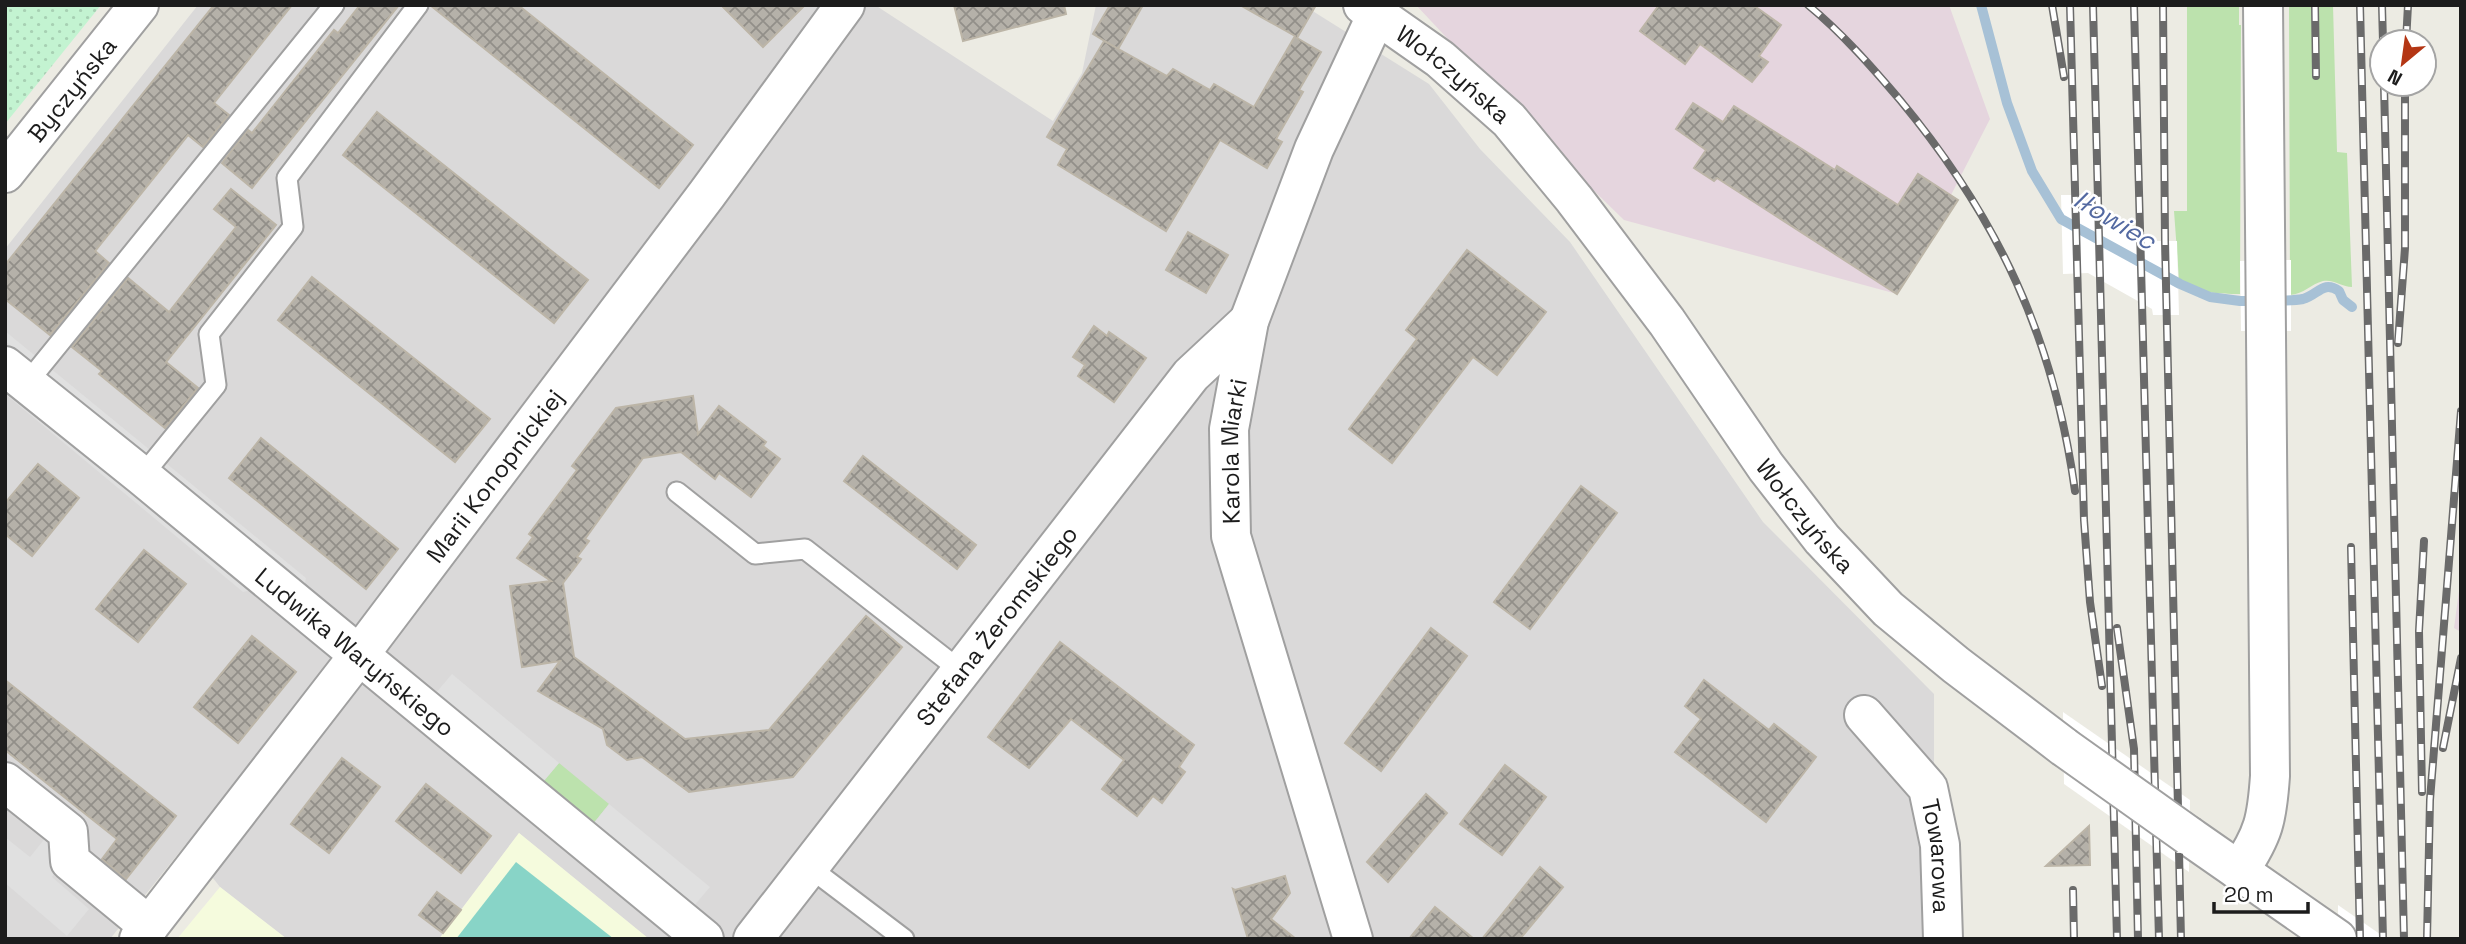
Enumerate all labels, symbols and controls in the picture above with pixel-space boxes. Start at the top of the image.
street label: Wołczyńska [1390,18,1518,130]
north arrow [2368,28,2438,98]
street label: Byczyńska [20,30,123,148]
text: N [2383,63,2407,91]
water label: Iłowiec [2068,182,2164,258]
street label: Karola Miarki [1213,376,1254,524]
street label: Marii Konopnickiej [419,383,570,569]
street label: Wołczyńska [1750,452,1862,580]
street label: Stefana Żeromskiego [909,519,1084,732]
street label: Ludwika Waryńskiego [249,560,462,743]
street label: Towarowa [1915,796,1958,914]
scale bar [2214,870,2308,914]
text: 20 m [2224,881,2274,908]

